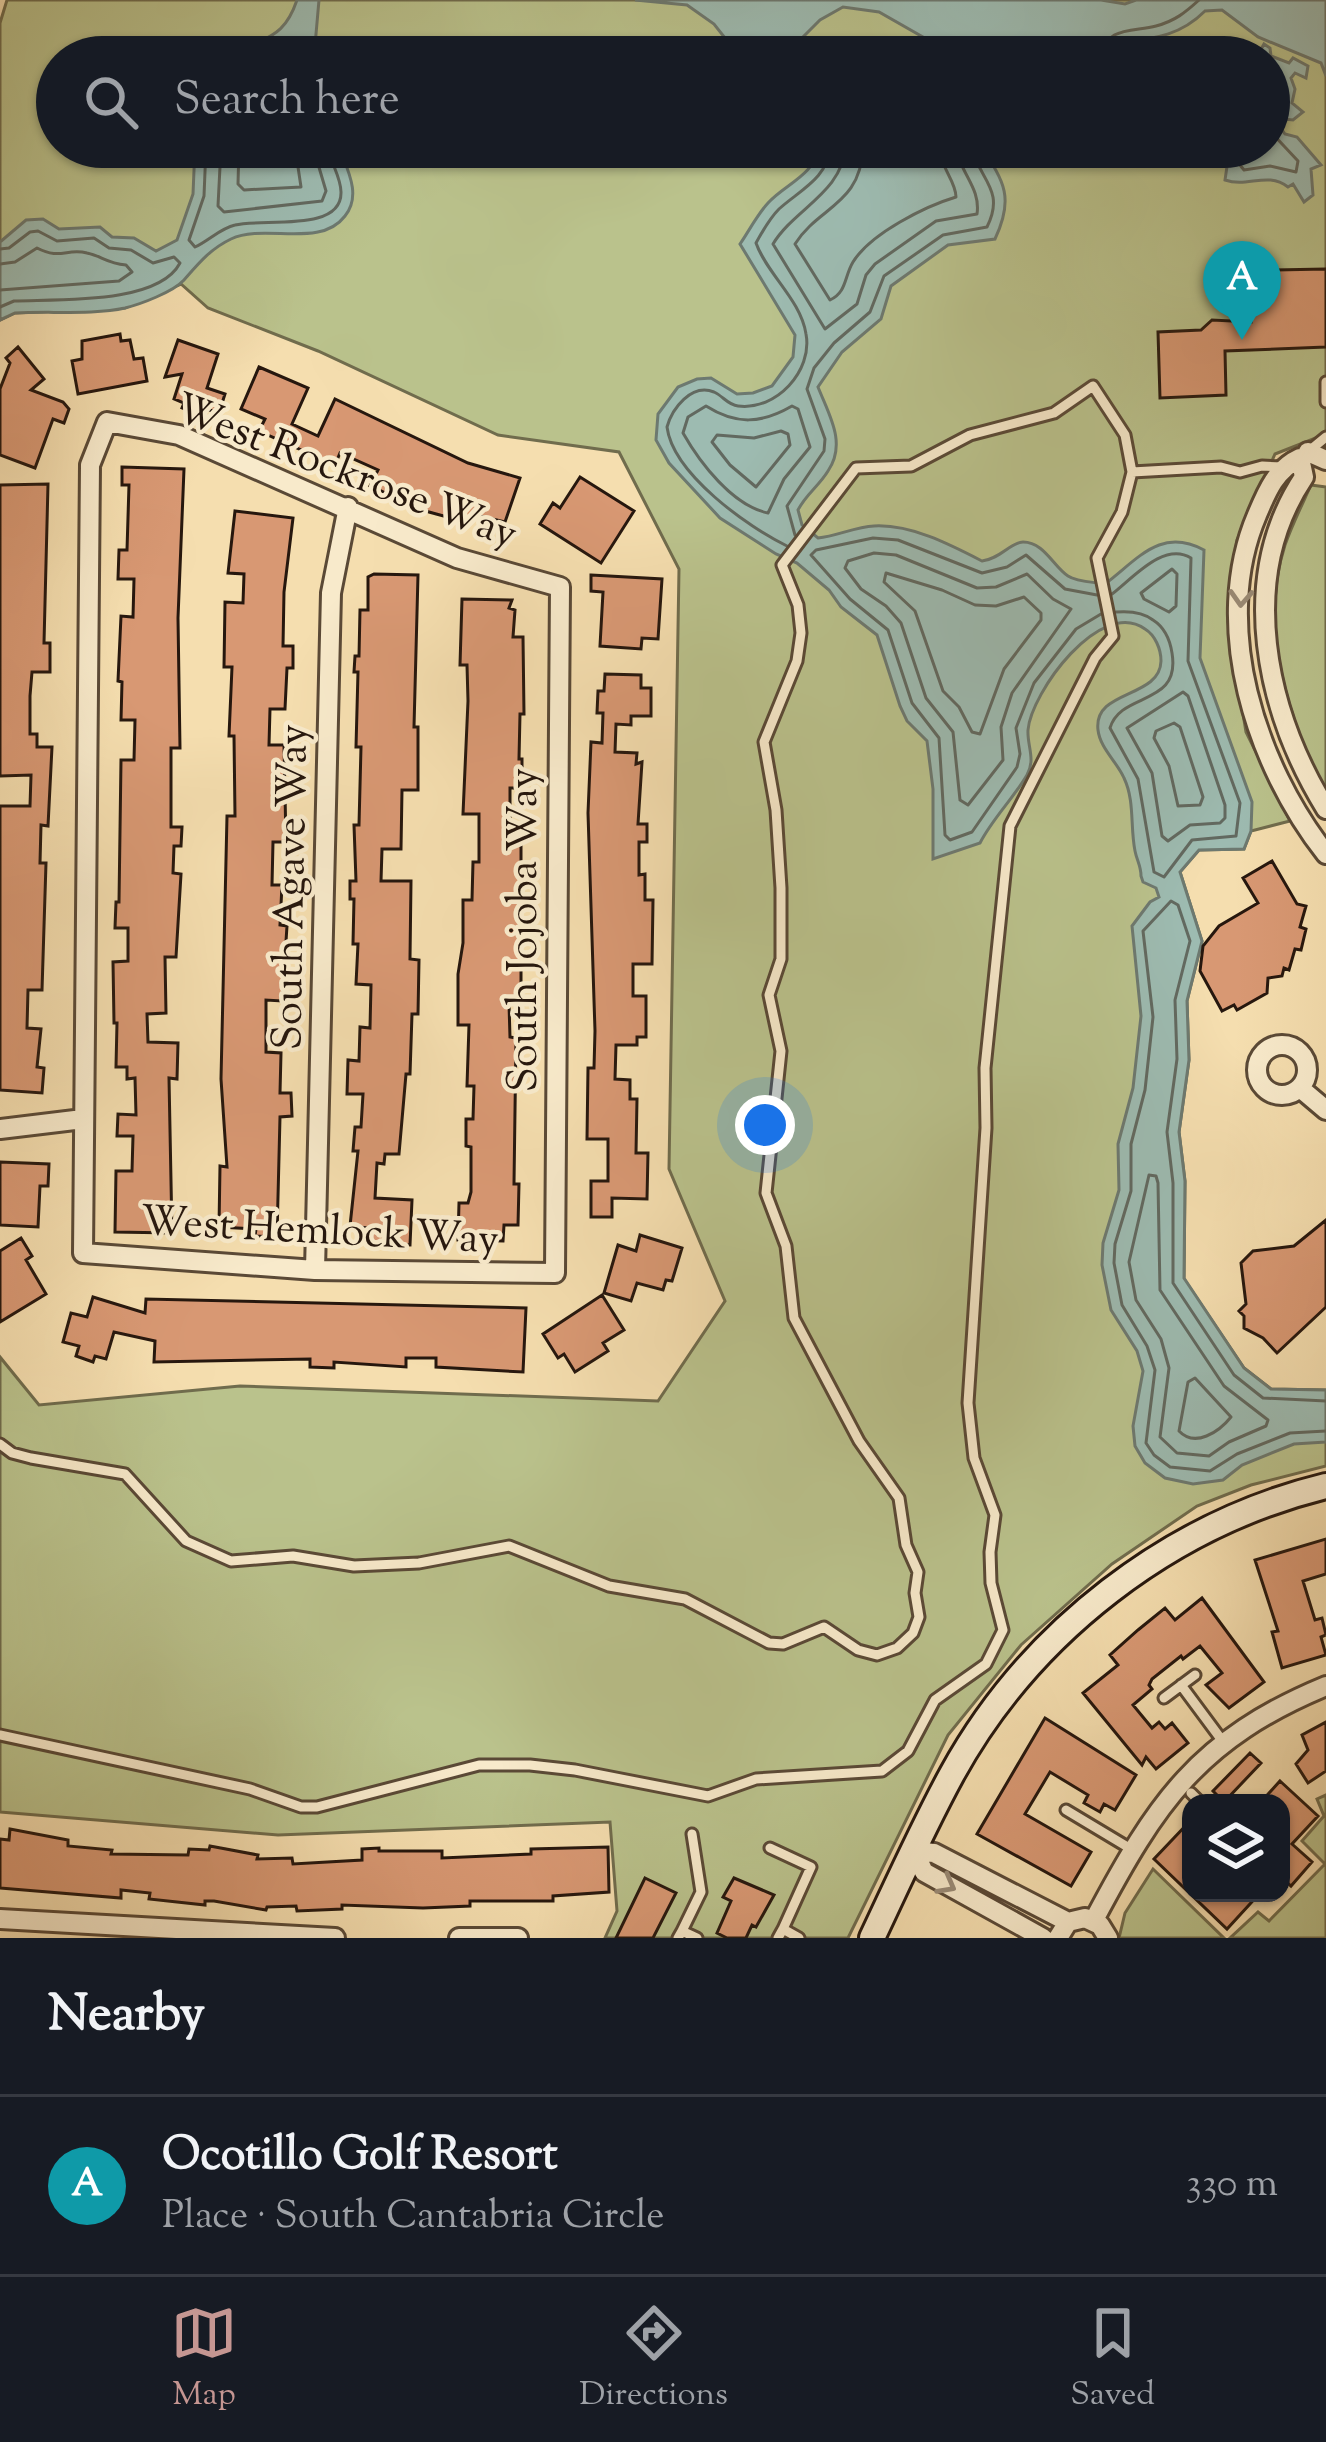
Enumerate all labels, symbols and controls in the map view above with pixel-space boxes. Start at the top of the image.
search box [36,36,1290,168]
icon: search [78,69,144,135]
text: Search here [174,70,400,135]
pin: A [1203,241,1281,340]
street label: West Rockrose Way [165,381,525,567]
one-way arrow [1228,589,1254,607]
street label: South Agave Way [260,724,326,1051]
street label: South Jojoba Way [496,768,556,1092]
your location [735,1095,795,1155]
street label: West Hemlock Way [139,1194,500,1272]
map controls [1182,1794,1290,1902]
button: layers [1182,1794,1290,1902]
one-way arrow [935,1871,956,1894]
text: Nearby [48,1980,205,2053]
text: Ocotillo Golf Resort [162,2125,558,2190]
text: A [71,2158,103,2214]
text: 330 m [1186,2158,1278,2214]
text: Place · South Cantabria Circle [162,2190,664,2246]
tab: Map [171,2300,237,2420]
tab: Directions [579,2300,728,2420]
tab: Saved [1070,2300,1155,2420]

